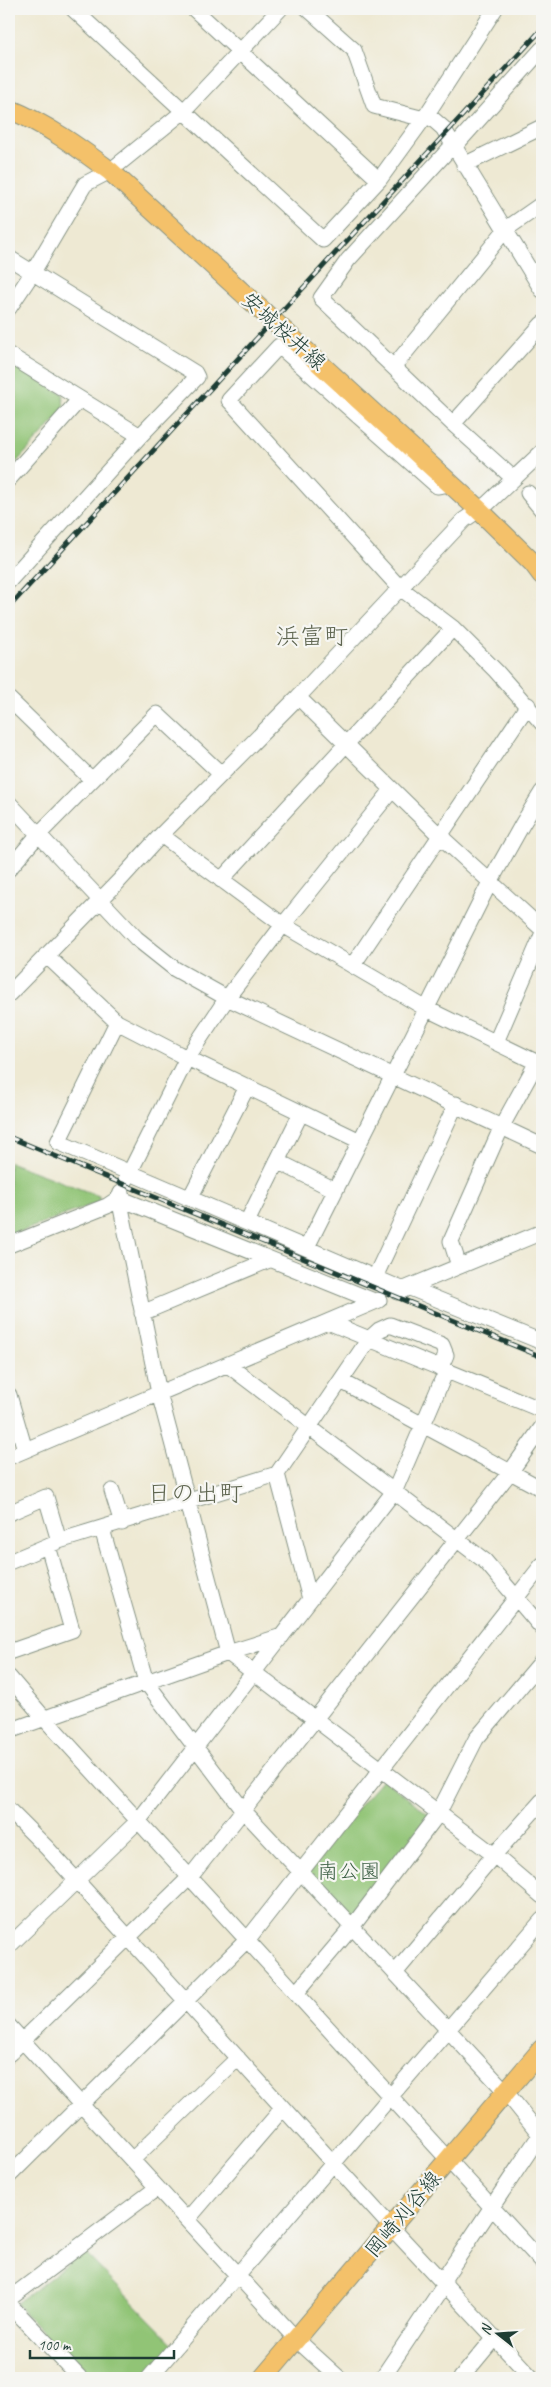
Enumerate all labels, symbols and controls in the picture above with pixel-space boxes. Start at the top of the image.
street label: 安城桜井線 [236,286,332,376]
district label: 浜富町 [276,621,348,651]
district label: 日の出町 [147,1478,243,1508]
park label: 南公園 [318,1858,381,1884]
street label: 岡崎刈谷線 [359,2165,447,2263]
north arrow [474,2310,524,2360]
text: N [477,2321,496,2337]
scale bar [30,2327,174,2359]
text: 100 m [38,2336,72,2355]

